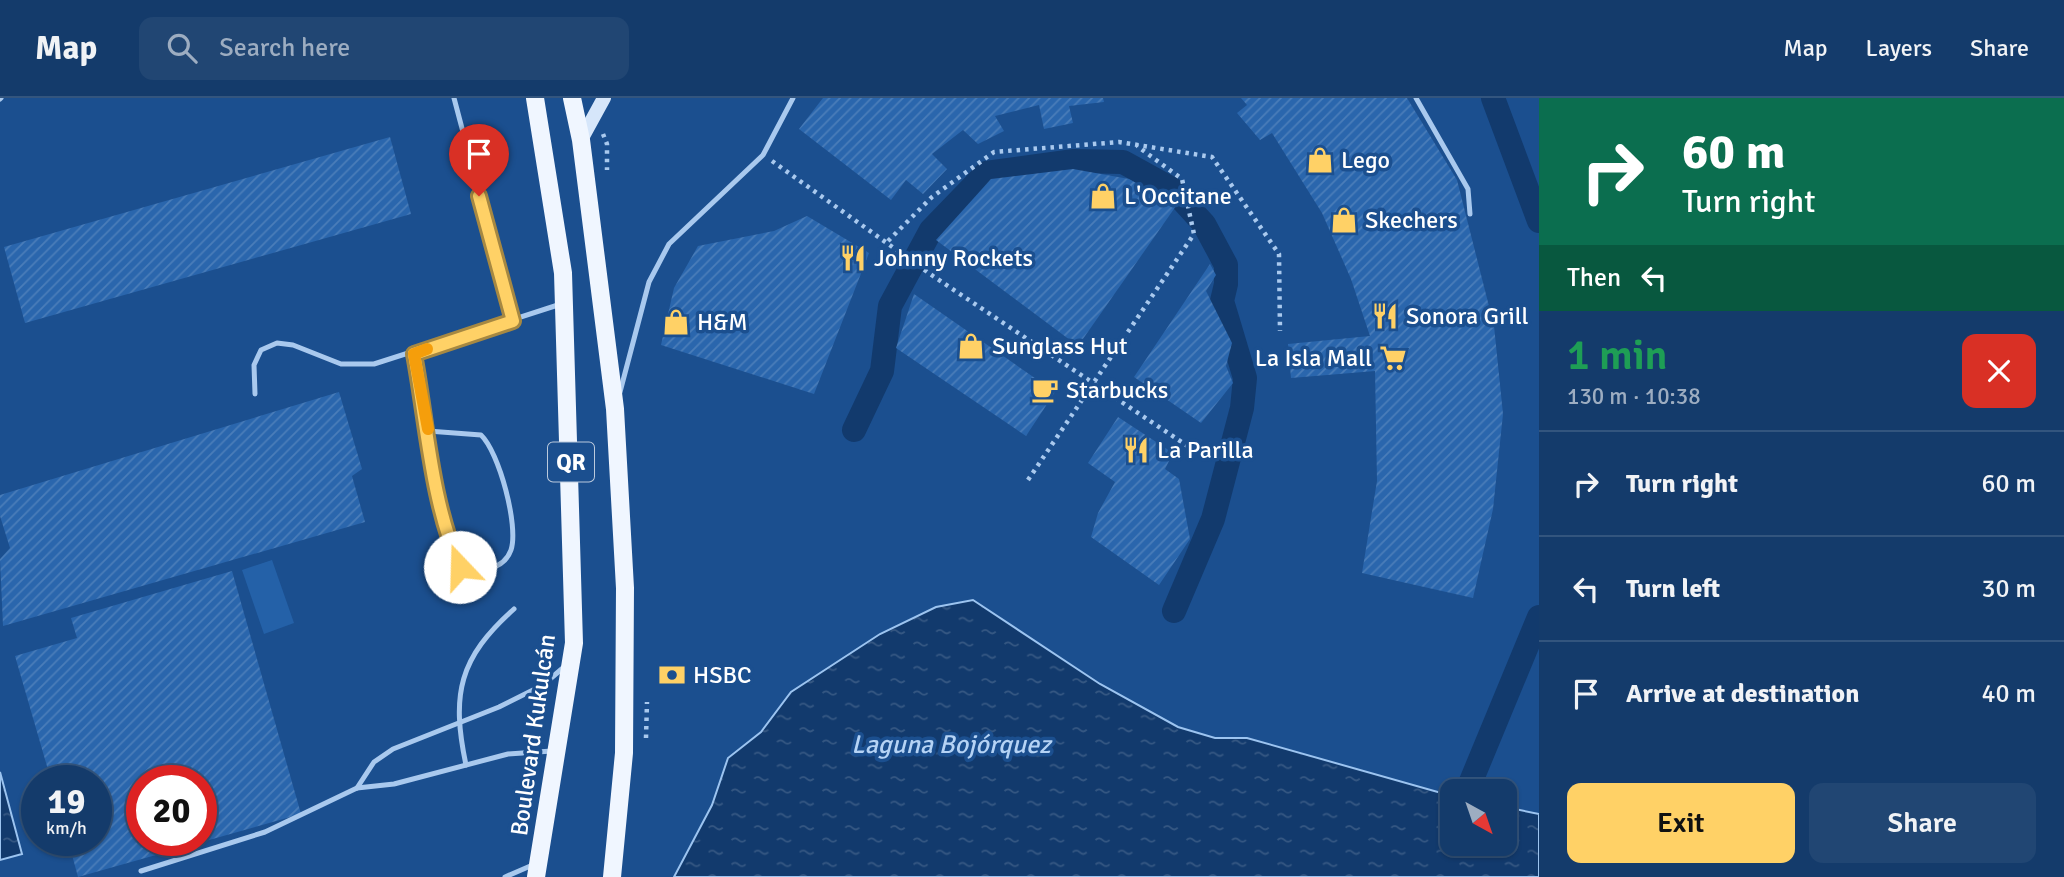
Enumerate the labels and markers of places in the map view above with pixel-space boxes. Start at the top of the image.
pin [449,124,509,196]
shop icon: Lego [1305,145,1335,175]
place label: Lego [1341,145,1390,175]
shop icon: L'Occitane [1088,181,1118,211]
place label: L'Occitane [1124,181,1232,211]
shop icon: Skechers [1329,205,1359,235]
place label: Skechers [1365,205,1458,235]
restaurant icon: Johnny Rockets [838,243,868,273]
place label: Johnny Rockets [874,243,1033,273]
restaurant icon: Sonora Grill [1370,301,1400,331]
place label: Sonora Grill [1406,301,1529,331]
shop icon: H&M [661,307,691,337]
place label: H&M [697,307,748,337]
shop icon: Sunglass Hut [956,331,986,361]
place label: Sunglass Hut [992,331,1127,361]
place label: La Isla Mall [1255,343,1372,373]
supermarket icon: La Isla Mall [1378,343,1408,373]
cafe icon: Starbucks [1030,375,1060,405]
place label: Starbucks [1066,375,1168,405]
restaurant icon: La Parilla [1121,435,1151,465]
place label: La Parilla [1157,435,1254,465]
bank icon: HSBC [657,660,687,690]
place label: HSBC [693,660,751,690]

